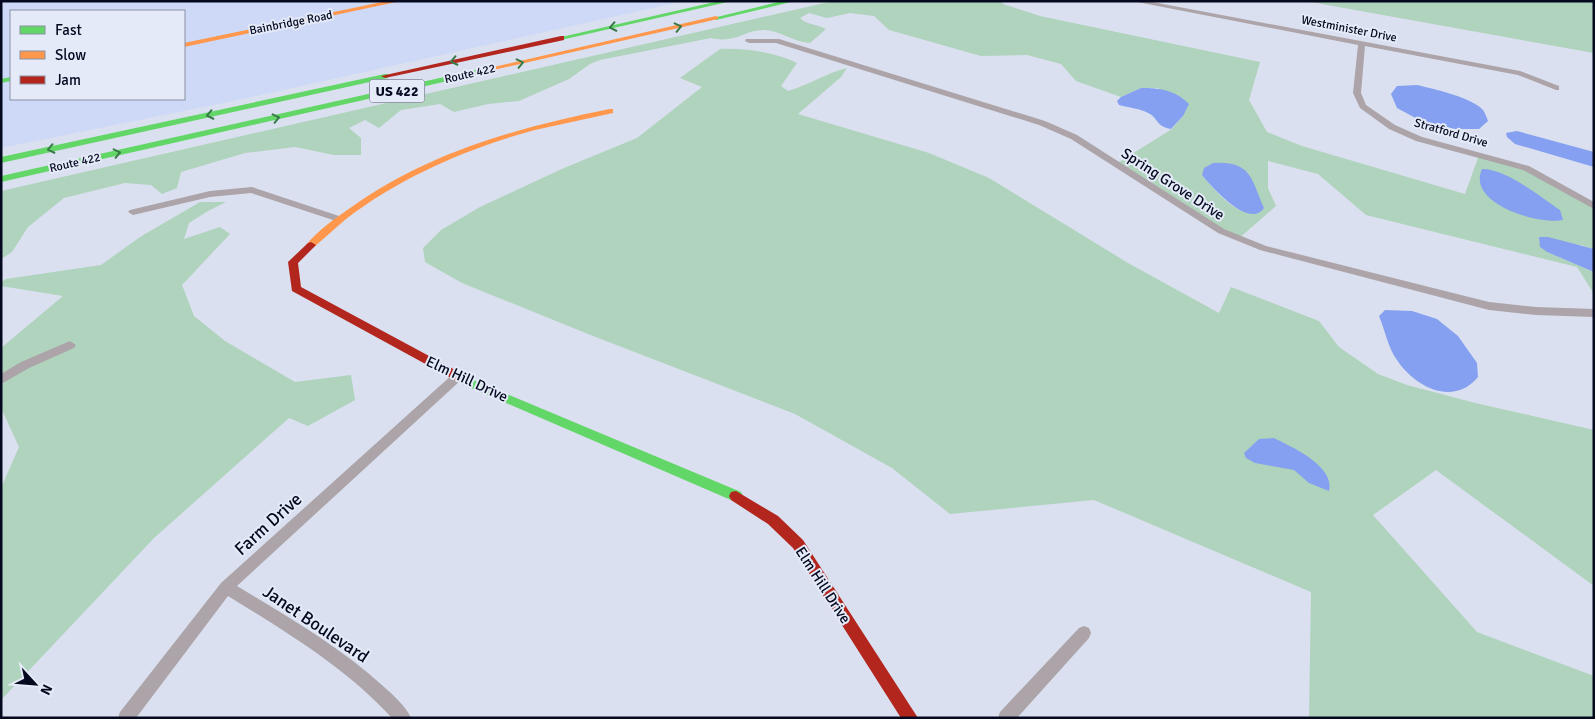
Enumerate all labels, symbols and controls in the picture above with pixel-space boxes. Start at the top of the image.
street label: Bainbridge Road [248,8,334,38]
legend [10,10,185,100]
street label: Westminister Drive [1300,12,1398,46]
text: Fast [55,21,82,39]
one-way arrow [608,21,617,32]
one-way arrow [674,22,683,33]
text: Slow [55,46,86,64]
one-way arrow [449,56,458,66]
one-way arrow [515,58,524,69]
street label: Route 422 [443,61,497,87]
text: Jam [55,71,81,89]
road number: US 422 [370,80,424,102]
one-way arrow [205,109,214,119]
one-way arrow [271,113,280,124]
street label: Stratford Drive [1412,115,1490,151]
one-way arrow [46,143,55,154]
street label: Spring Grove Drive [1118,144,1228,224]
one-way arrow [113,148,122,159]
street label: Route 422 [48,150,102,176]
street label: Elm Hill Drive [423,352,511,406]
street label: Farm Drive [230,488,306,560]
street label: Elm Hill Drive [792,543,854,627]
street label: Janet Boulevard [259,580,373,668]
north arrow [10,659,60,709]
text: N [36,681,56,698]

